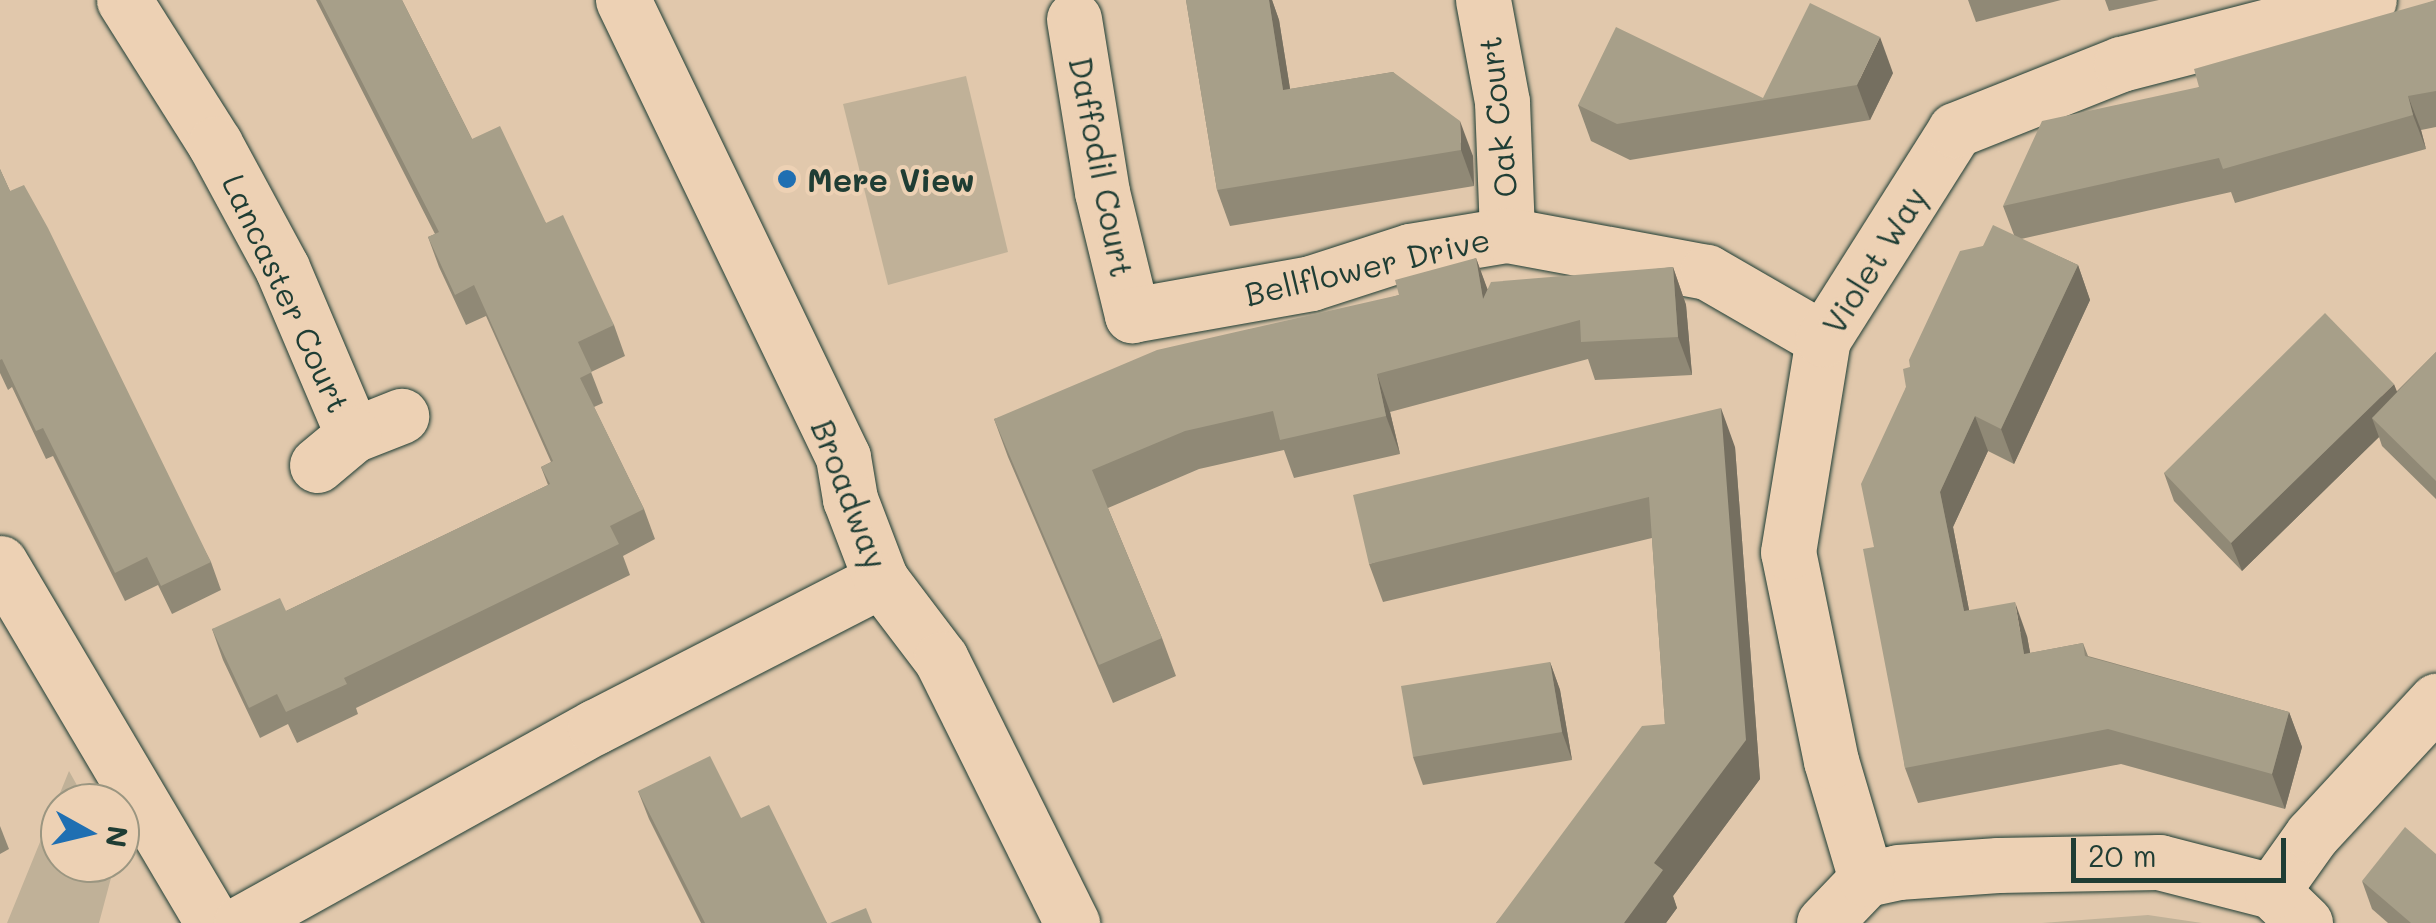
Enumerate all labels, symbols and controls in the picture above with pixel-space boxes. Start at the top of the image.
street label: Oak Court [1469,34,1525,200]
street label: Daffodil Court [1062,54,1142,280]
place label: Mere View [807,160,975,198]
street label: Lancaster Court [215,168,359,418]
marker: Mere View [776,168,798,190]
street label: Violet Way [1814,179,1934,341]
street label: Bellflower Drive [1241,219,1493,313]
street label: Broadway [804,414,896,574]
north arrow [40,783,140,883]
scale bar [2076,818,2291,880]
text: N [98,824,137,850]
text: 20 m [2088,835,2157,875]

